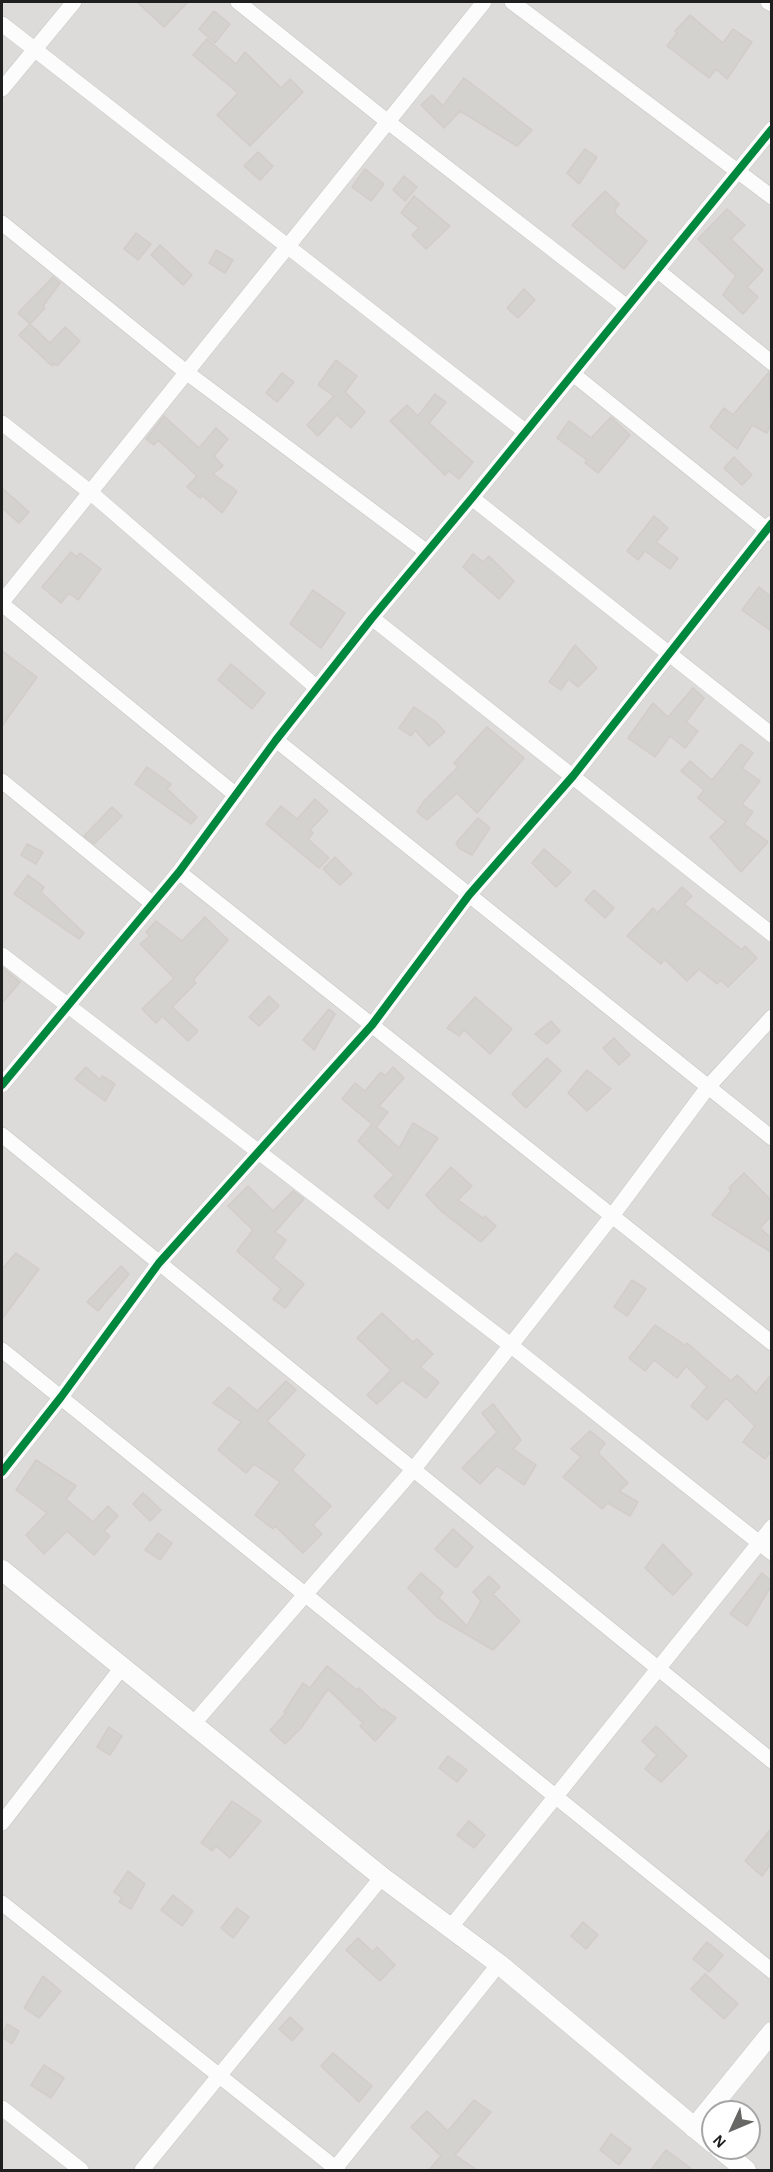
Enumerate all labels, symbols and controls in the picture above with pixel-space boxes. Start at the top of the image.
north arrow [701,2100,761,2160]
text: N [710,2132,729,2151]

